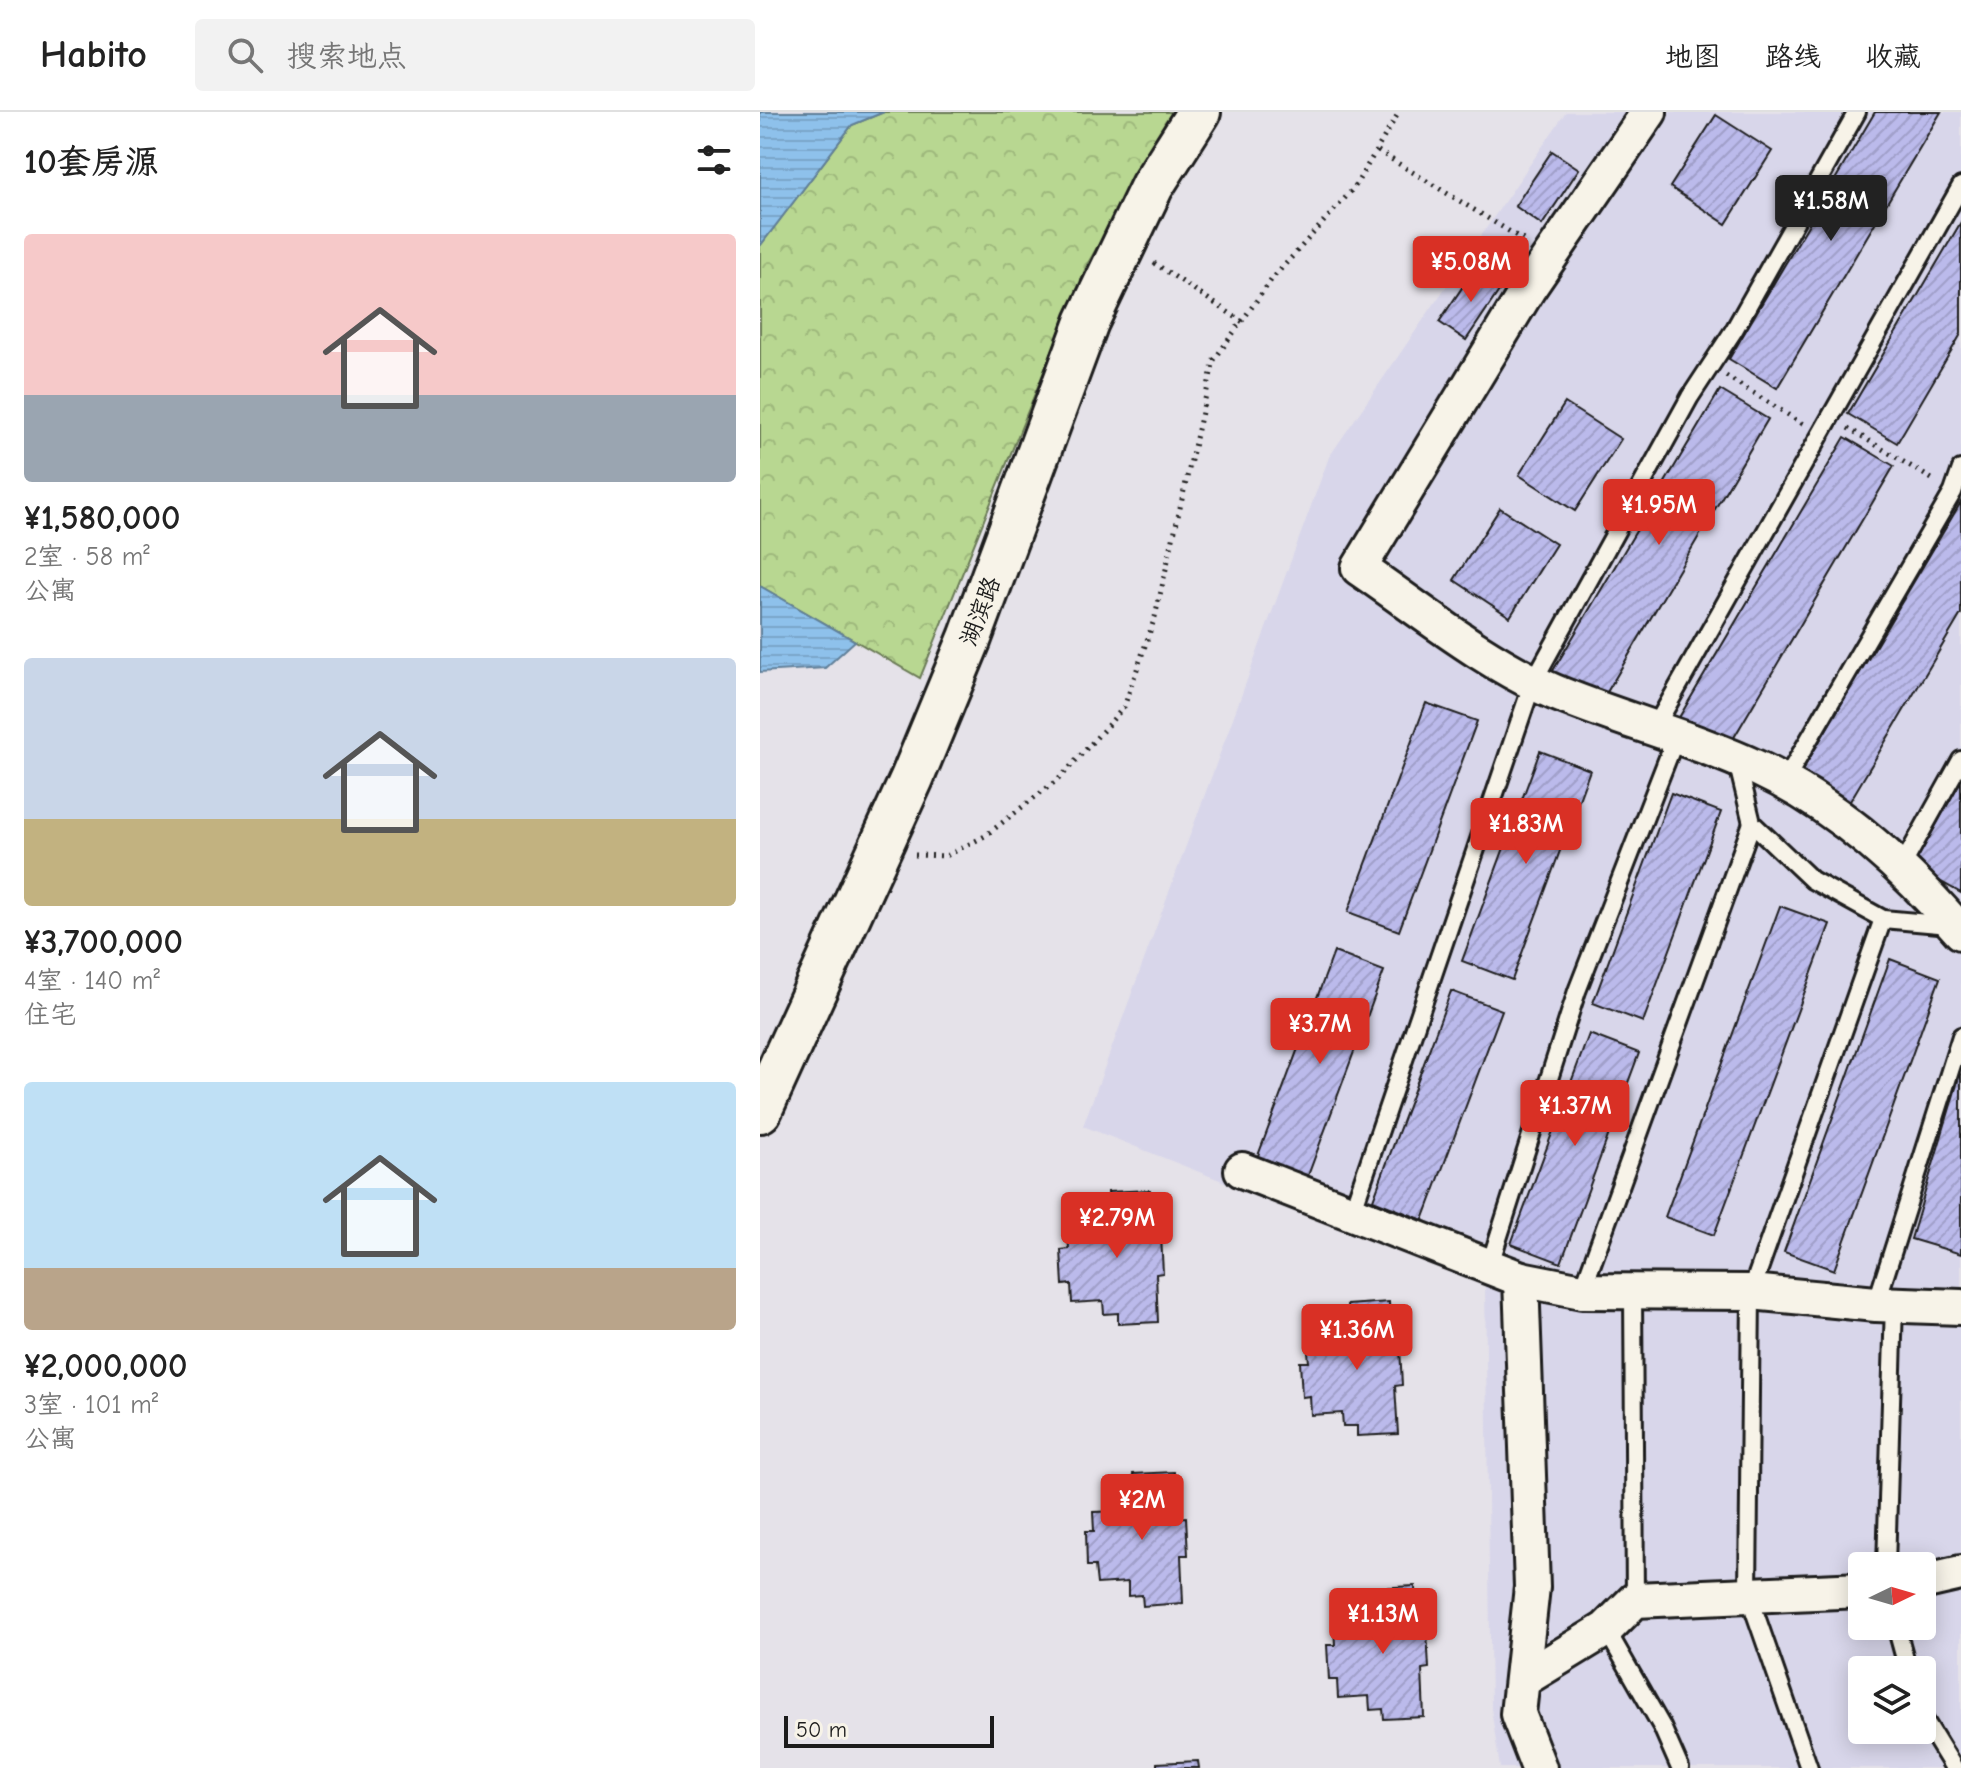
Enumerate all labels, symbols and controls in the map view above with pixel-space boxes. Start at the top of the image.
search box [195,19,755,91]
text: Habito [40,33,147,77]
icon: search [223,33,267,77]
text: 搜索地点 [287,39,407,74]
text: 地图 [1665,41,1721,73]
text: 路线 [1765,41,1821,73]
text: 收藏 [1865,41,1921,73]
icon: filters [692,138,736,182]
text: 10套房源 [24,142,159,182]
pin: ¥1.58M [1766,175,1896,243]
text: ¥1.58M [1793,186,1869,216]
pin: ¥5.08M [1406,236,1536,304]
text: ¥5.08M [1431,247,1511,277]
icon: home [308,286,452,430]
pin: ¥1.95M [1594,479,1724,547]
text: ¥1.95M [1621,490,1697,520]
text: ¥1,580,000 [24,498,180,538]
text: 2室 · 58 m² [24,542,150,572]
street label: 湖滨路 [954,572,1006,650]
text: 公寓 [24,576,76,606]
icon: home [308,710,452,854]
pin: ¥1.83M [1461,798,1591,866]
text: ¥1.83M [1489,809,1563,839]
text: ¥3,700,000 [24,922,183,962]
text: 4室 · 140 m² [24,966,160,996]
pin: ¥3.7M [1264,998,1376,1066]
text: 住宅 [24,1000,76,1030]
text: ¥3.7M [1289,1009,1351,1039]
pin: ¥1.37M [1510,1080,1640,1148]
text: ¥1.37M [1538,1091,1612,1121]
icon: home [308,1134,452,1278]
pin: ¥2.79M [1052,1192,1182,1260]
text: ¥2.79M [1079,1203,1155,1233]
pin: ¥1.36M [1292,1304,1422,1372]
text: ¥1.36M [1319,1315,1395,1345]
text: ¥2,000,000 [24,1346,187,1386]
text: 3室 · 101 m² [24,1390,158,1420]
text: 公寓 [24,1424,76,1454]
pin: ¥2M [1103,1474,1181,1542]
text: ¥2M [1119,1485,1165,1515]
north arrow [1848,1552,1936,1640]
map controls [1848,1552,1936,1744]
pin: ¥1.13M [1318,1588,1448,1656]
text: ¥1.13M [1347,1599,1419,1629]
button: layers [1848,1656,1936,1744]
scale bar [784,1712,994,1748]
text: 50 m [796,1717,847,1743]

